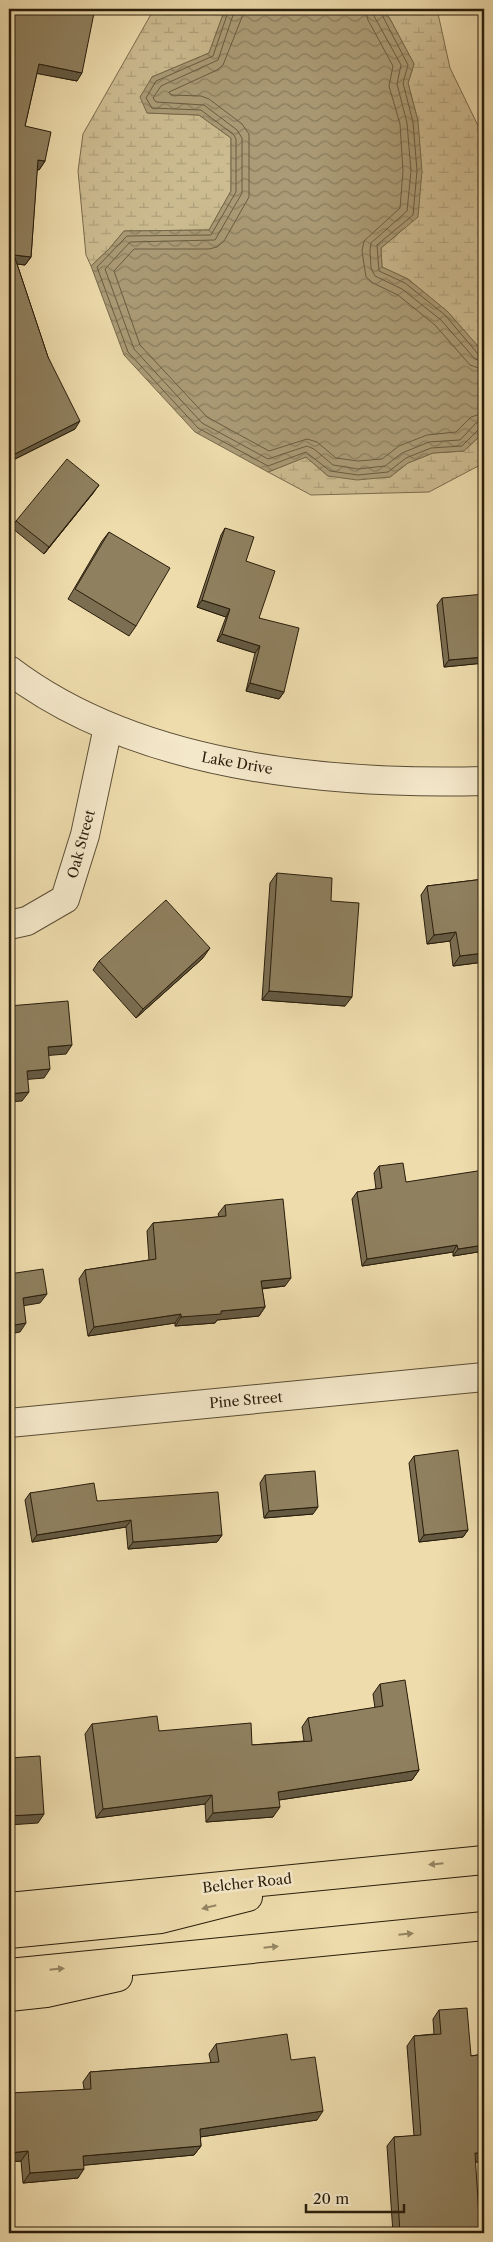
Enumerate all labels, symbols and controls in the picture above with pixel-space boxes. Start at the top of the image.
street label: Lake Drive [200,748,274,778]
street label: Oak Street [63,808,99,880]
street label: Pine Street [209,1388,283,1412]
one-way arrow [427,1860,443,1868]
street label: Belcher Road [201,1869,293,1897]
one-way arrow [202,1903,217,1911]
one-way arrow [399,1930,415,1938]
one-way arrow [264,1943,280,1951]
one-way arrow [50,1964,66,1972]
scale bar [306,2182,403,2214]
text: 20 m [313,2189,349,2208]

